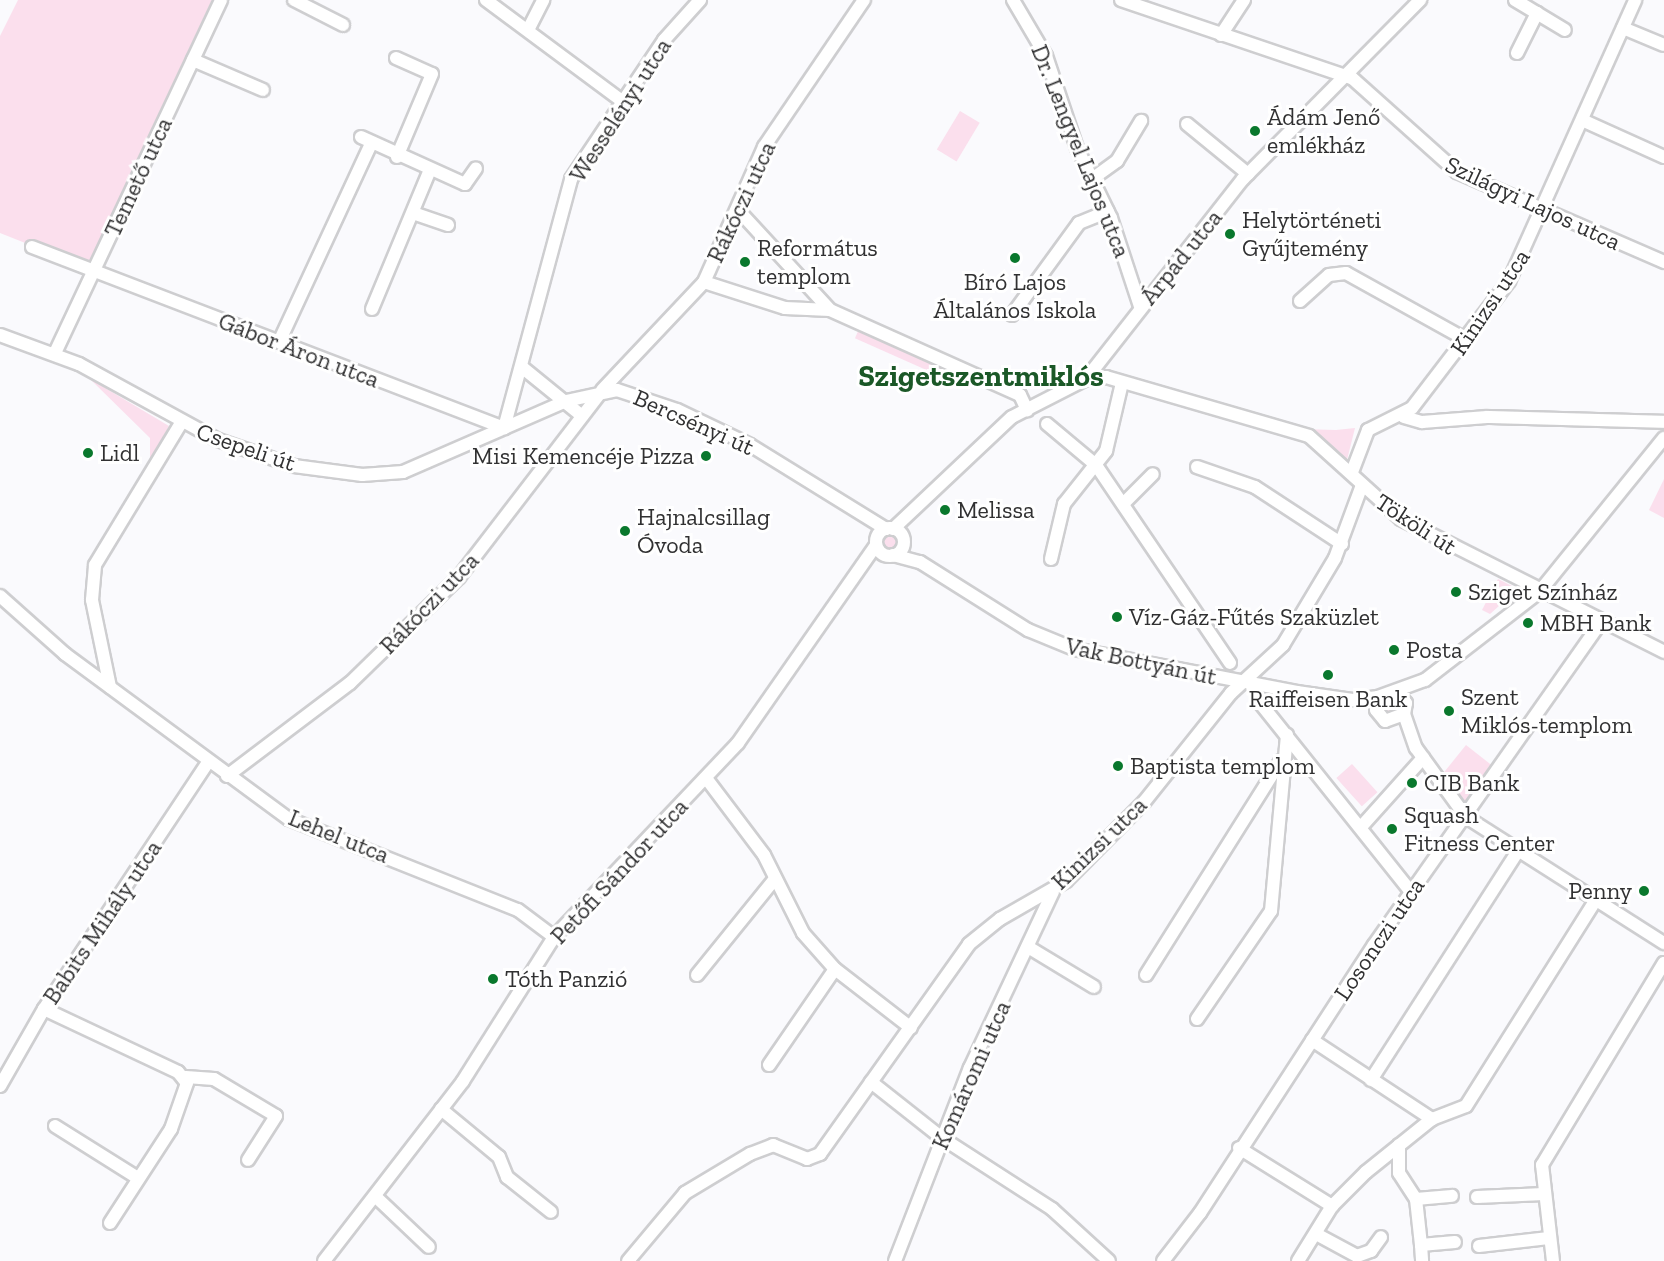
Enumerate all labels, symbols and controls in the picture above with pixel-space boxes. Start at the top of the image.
street label: Wesselényi utca [563,33,677,187]
street label: Dr. Lengyel Lajos utca [1025,40,1137,262]
place label: Ádám Jenő emlékház [1267,103,1381,159]
street label: Temető utca [98,113,178,241]
marker: Ádám Jenő emlékház [1248,124,1262,138]
street label: Rákóczi utca [700,137,782,267]
street label: Szilágyi Lajos utca [1441,150,1625,256]
street label: Árpád utca [1134,204,1228,310]
place label: Helytörténeti Gyűjtemény [1242,206,1381,262]
marker: Helytörténeti Gyűjtemény [1223,227,1237,241]
place label: Református templom [757,234,878,290]
street label: Kinizsi utca [1444,244,1536,360]
marker: Bíró Lajos Általános Iskola [1008,251,1022,265]
marker: Református templom [738,255,752,269]
place label: Bíró Lajos Általános Iskola [934,268,1096,324]
street label: Gábor Áron utca [214,306,384,394]
district label: Szigetszentmiklós [858,358,1104,394]
street label: Bercsényi út [629,383,759,461]
street label: Csepeli út [193,417,299,477]
place label: Lidl [100,439,139,467]
place label: Misi Kemencéje Pizza [472,442,694,470]
marker: Lidl [81,446,95,460]
marker: Misi Kemencéje Pizza [699,449,713,463]
street label: Tököli út [1370,487,1462,561]
place label: Melissa [957,496,1035,524]
place label: Hajnalcsillag Óvoda [637,503,770,559]
marker: Melissa [938,503,952,517]
marker: Hajnalcsillag Óvoda [618,524,632,538]
street label: Rákóczi utca [373,546,485,660]
place label: Sziget Színház [1468,578,1618,606]
marker: Sziget Színház [1449,585,1463,599]
place label: Víz-Gáz-Fűtés Szaküzlet [1129,603,1379,631]
place label: MBH Bank [1540,609,1652,637]
marker: Víz-Gáz-Fűtés Szaküzlet [1110,610,1124,624]
marker: MBH Bank [1521,616,1535,630]
street label: Vak Bottyán út [1063,631,1219,691]
place label: Posta [1406,636,1463,664]
marker: Posta [1387,643,1401,657]
marker: Raiffeisen Bank [1321,668,1335,682]
place label: Szent Miklós-templom [1461,683,1632,739]
place label: Raiffeisen Bank [1248,685,1408,713]
marker: Szent Miklós-templom [1442,704,1456,718]
place label: Baptista templom [1130,752,1315,780]
marker: Baptista templom [1111,759,1125,773]
place label: CIB Bank [1424,769,1519,797]
marker: CIB Bank [1405,776,1419,790]
street label: Kinizsi utca [1045,790,1153,896]
street label: Petőfi Sándor utca [544,792,694,950]
place label: Squash Fitness Center [1404,801,1555,857]
street label: Lehel utca [284,803,394,869]
marker: Squash Fitness Center [1385,822,1399,836]
street label: Babits Mihály utca [36,834,168,1010]
street label: Losonczi utca [1328,872,1430,1006]
place label: Penny [1568,877,1632,905]
marker: Penny [1637,884,1651,898]
place label: Tóth Panzió [505,965,628,993]
marker: Tóth Panzió [486,972,500,986]
street label: Komáromi utca [925,996,1017,1154]

